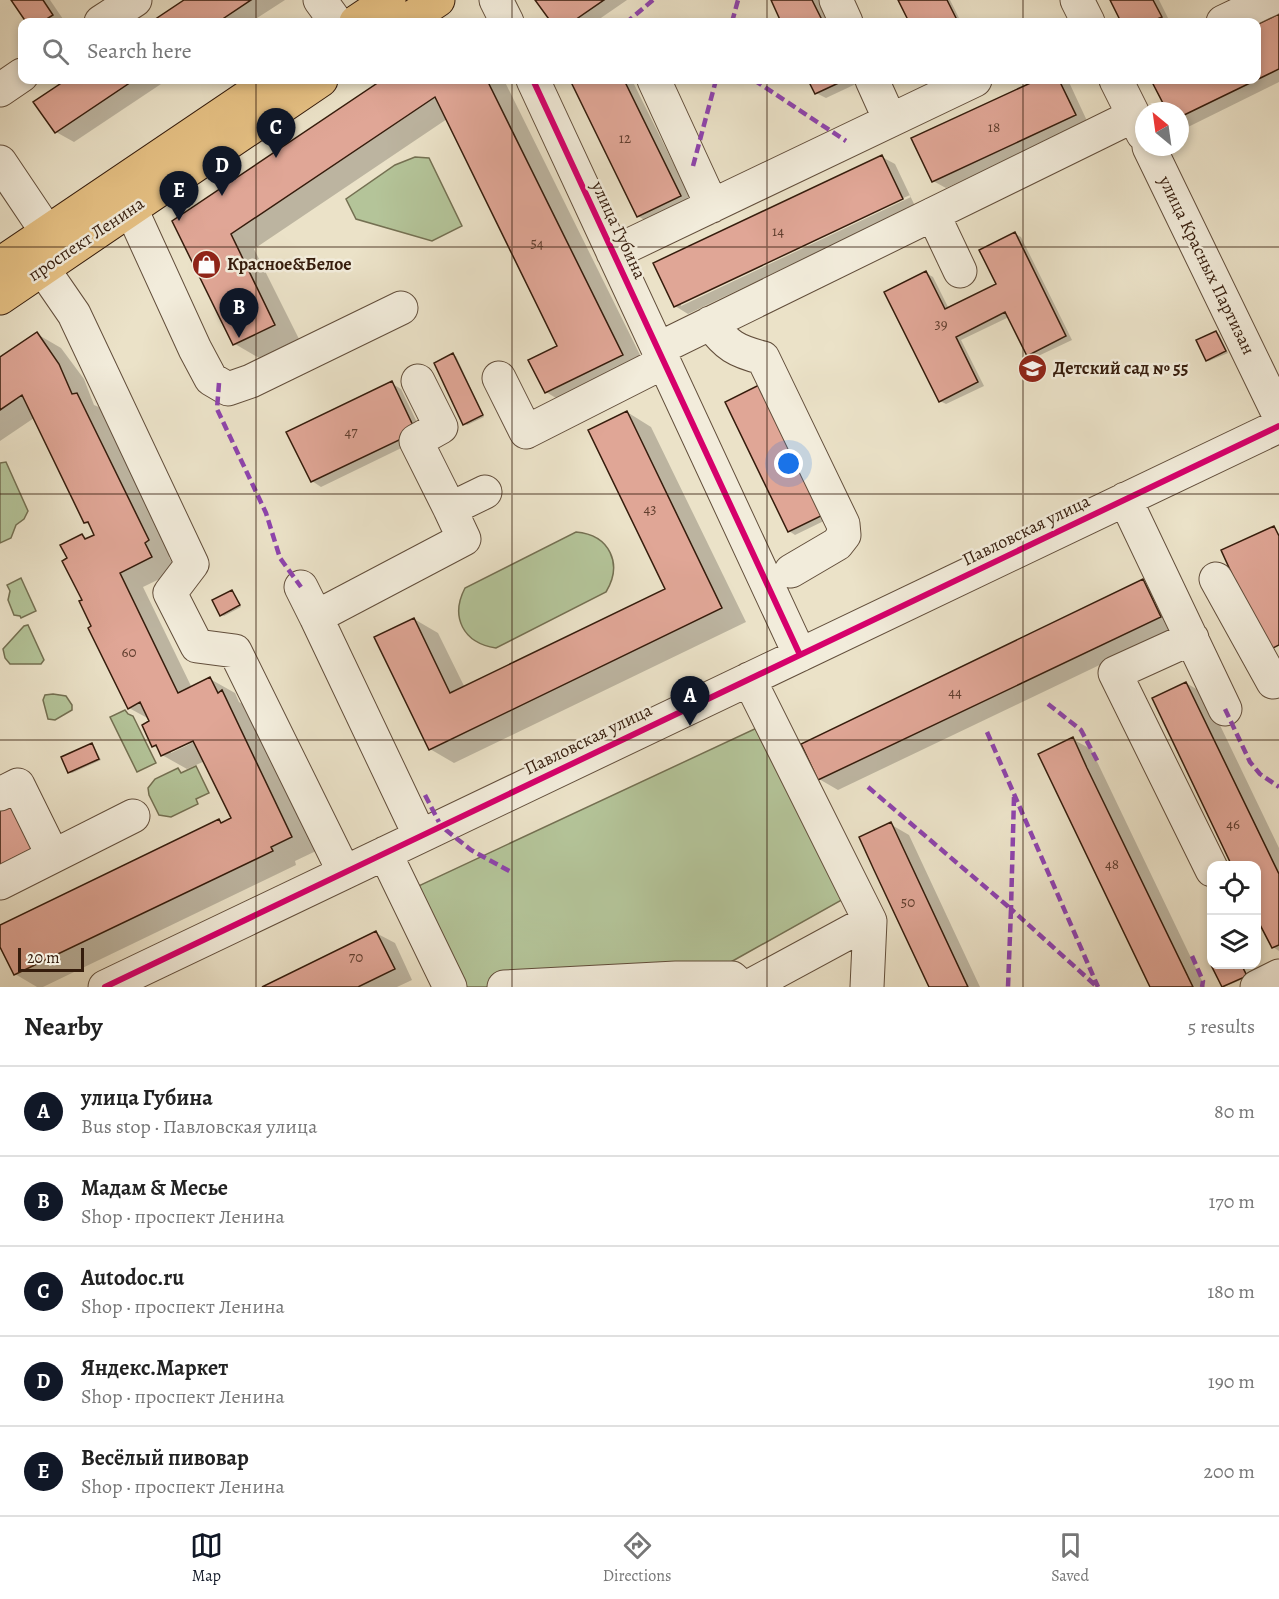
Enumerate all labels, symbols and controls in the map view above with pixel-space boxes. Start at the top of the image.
search box [18,18,1261,84]
icon: search [39,35,72,68]
text: Search here [87,36,192,66]
north arrow [1135,102,1189,156]
pin: C [256,108,296,158]
house number: 18 [988,117,1000,137]
house number: 12 [619,128,631,148]
pin: D [202,146,242,196]
street label: улица Красных Партизан [1153,171,1261,358]
pin: E [160,172,198,221]
street label: улица Губина [585,176,652,283]
street label: проспект Ленина [23,191,149,287]
house number: 14 [772,221,784,241]
house number: 54 [530,233,544,253]
shop icon: Красное&Белое [190,248,222,280]
place label: Красное&Белое [227,252,352,276]
pin: B [220,288,258,338]
house number: 39 [934,314,948,334]
school or university icon: Детский сад № 55 [1016,352,1048,384]
place label: Детский сад № 55 [1053,356,1189,380]
house number: 47 [344,422,358,442]
your location [774,449,803,478]
street label: Павловская улица [958,488,1094,571]
house number: 43 [643,499,657,519]
house number: 60 [122,642,136,662]
pin: A [670,676,710,726]
house number: 44 [948,682,962,702]
street label: Павловская улица [520,697,656,780]
house number: 46 [1226,814,1240,834]
house number: 48 [1105,854,1119,874]
map controls [1207,861,1261,969]
button: locate [1207,861,1261,915]
house number: 50 [901,892,915,912]
button: layers [1207,915,1261,969]
scale bar [18,945,84,972]
text: 20 m [27,947,60,969]
house number: 70 [349,947,363,967]
text: Nearby [24,1009,103,1044]
text: 5 results [1188,1013,1255,1040]
text: улица Губина [81,1083,213,1113]
text: A [37,1098,50,1125]
text: 80 m [1214,1098,1255,1125]
text: Bus stop · Павловская улица [81,1113,317,1140]
text: Мадам & Месье [81,1173,228,1203]
text: B [37,1188,50,1215]
text: 170 m [1209,1188,1255,1215]
text: Shop · проспект Ленина [81,1203,285,1230]
text: Autodoc.ru [81,1263,184,1293]
text: C [37,1278,50,1305]
text: 180 m [1207,1278,1255,1305]
text: Shop · проспект Ленина [81,1293,285,1320]
text: Яндекс.Маркет [81,1353,228,1383]
text: D [37,1368,50,1395]
text: 190 m [1208,1368,1255,1395]
text: Shop · проспект Ленина [81,1383,285,1410]
text: Весёлый пивовар [81,1443,249,1473]
text: E [38,1458,49,1485]
text: 200 m [1204,1458,1255,1485]
text: Shop · проспект Ленина [81,1473,285,1500]
tab: Map [190,1529,223,1587]
tab: Directions [603,1529,671,1587]
tab: Saved [1051,1529,1089,1587]

